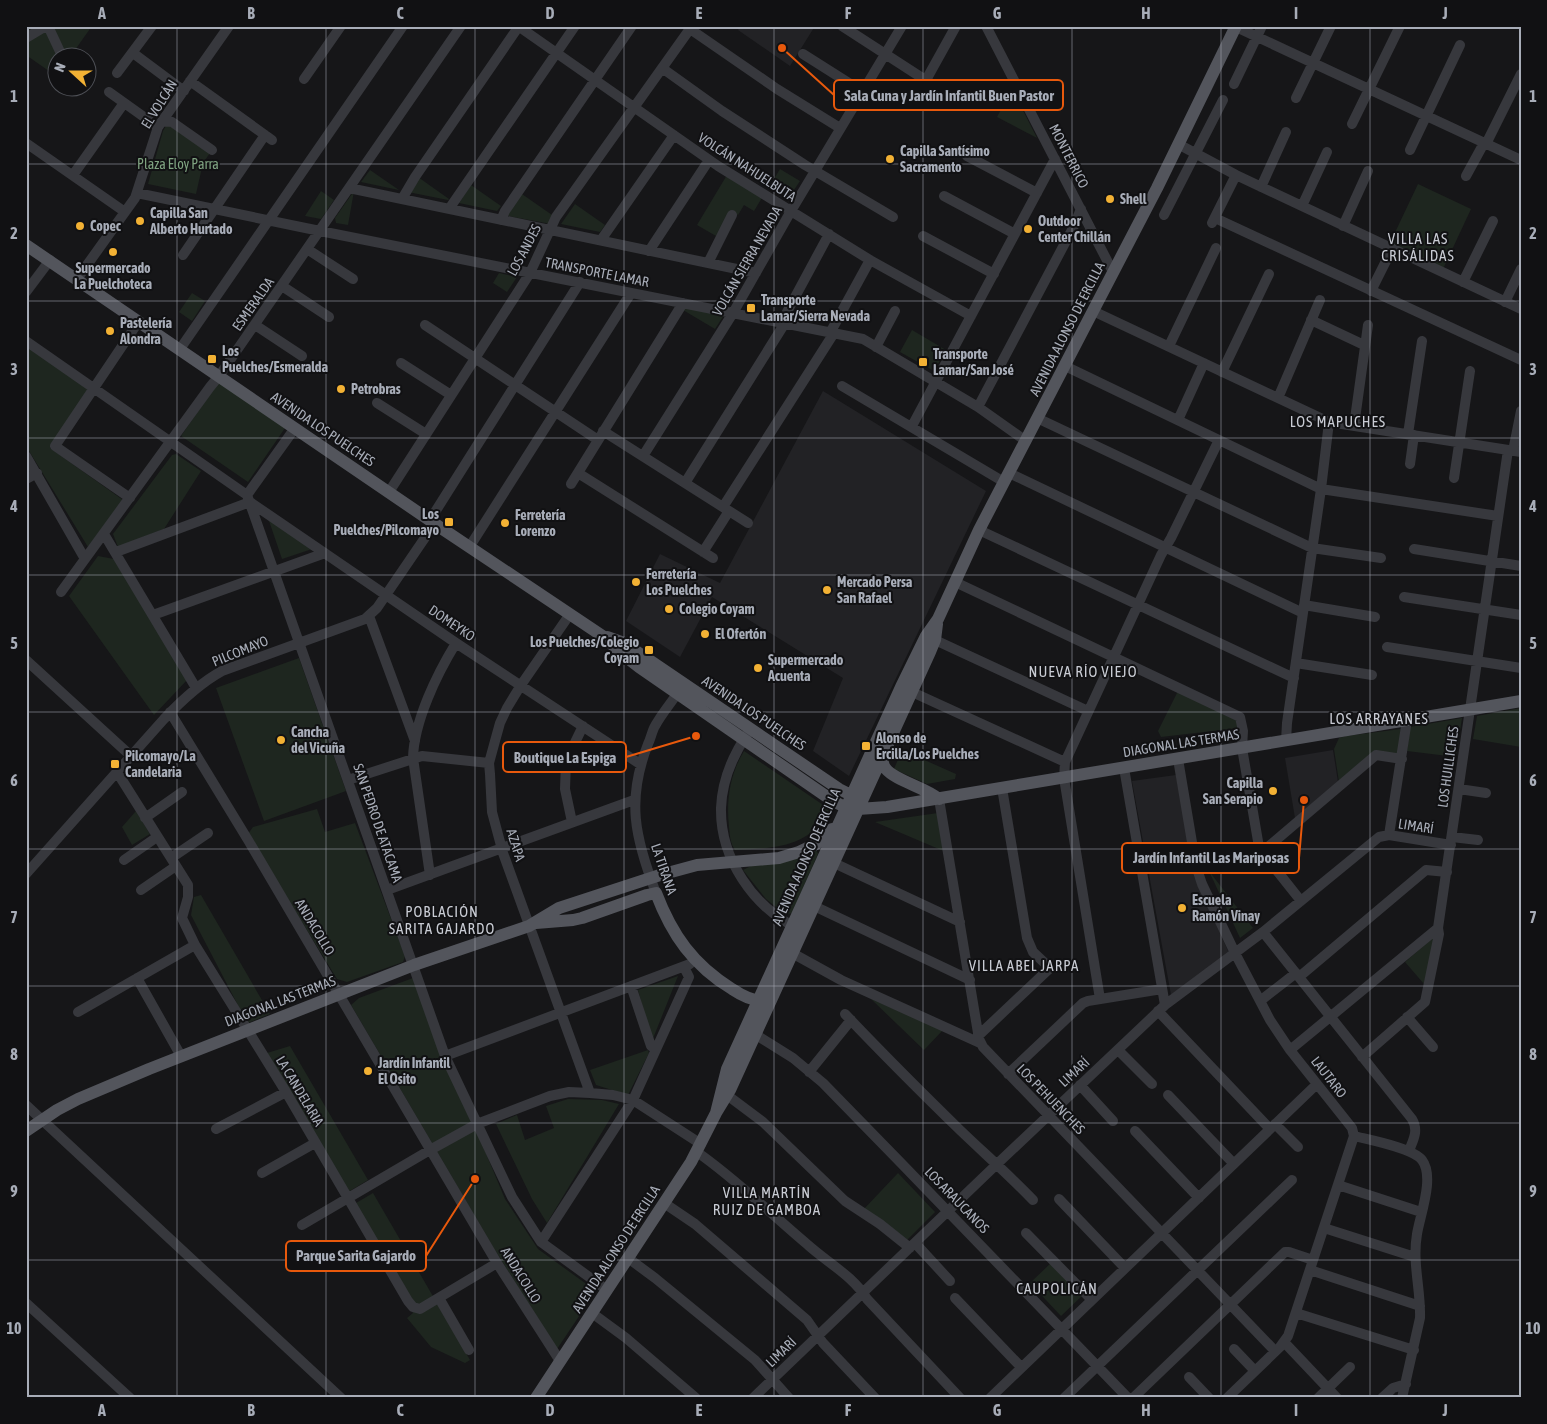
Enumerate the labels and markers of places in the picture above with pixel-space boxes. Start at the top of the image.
callout: Sala Cuna y Jardín Infantil Buen Pastor [834,80,1063,110]
place label: Capilla Santísimo Sacramento [900,143,990,175]
marker: Capilla Santísimo Sacramento [884,153,896,165]
place label: Shell [1120,191,1147,207]
marker: Shell [1104,193,1116,205]
place label: Capilla San Alberto Hurtado [149,205,233,237]
place label: Outdoor Center Chillán [1038,213,1111,245]
marker: Capilla San Alberto Hurtado [134,215,146,227]
place label: Copec [90,218,122,234]
marker: Copec [74,220,86,232]
marker: Outdoor Center Chillán [1022,223,1034,235]
marker: Supermercado La Puelchoteca [107,246,119,258]
place label: Supermercado La Puelchoteca [74,260,152,292]
place label: Transporte Lamar/Sierra Nevada [761,292,870,324]
marker: Transporte Lamar/Sierra Nevada [745,302,757,314]
place label: Pastelería Alondra [119,315,173,347]
marker: Pastelería Alondra [104,325,116,337]
place label: Los Puelches/Esmeralda [222,343,328,375]
place label: Transporte Lamar/San José [933,346,1014,378]
marker: Los Puelches/Esmeralda [206,353,218,365]
marker: Transporte Lamar/San José [917,356,929,368]
place label: Petrobras [351,381,401,397]
marker: Petrobras [335,383,347,395]
place label: Los Puelches/Pilcomayo [333,506,439,538]
place label: Ferretería Lorenzo [515,507,566,539]
marker: Los Puelches/Pilcomayo [443,516,455,528]
marker: Ferretería Lorenzo [499,517,511,529]
place label: Ferretería Los Puelches [646,566,712,598]
place label: Mercado Persa San Rafael [837,574,913,606]
marker: Ferretería Los Puelches [630,576,642,588]
marker: Mercado Persa San Rafael [821,584,833,596]
place label: Colegio Coyam [679,601,755,617]
marker: Colegio Coyam [663,603,675,615]
place label: El Ofertón [715,626,766,642]
marker: El Ofertón [699,628,711,640]
place label: Los Puelches/Colegio Coyam [530,634,639,666]
marker: Los Puelches/Colegio Coyam [643,644,655,656]
place label: Supermercado Acuenta [767,652,844,684]
marker: Supermercado Acuenta [752,662,764,674]
place label: Cancha del Vicuña [291,724,345,756]
place label: Alonso de Ercilla/Los Puelches [875,730,979,762]
marker: Cancha del Vicuña [275,734,287,746]
marker: Alonso de Ercilla/Los Puelches [860,740,872,752]
callout: Boutique La Espiga [503,742,626,772]
place label: Pilcomayo/La Candelaria [125,748,196,780]
marker: Pilcomayo/La Candelaria [109,758,121,770]
place label: Capilla San Serapio [1203,775,1263,807]
marker: Capilla San Serapio [1267,785,1279,797]
callout: Jardín Infantil Las Mariposas [1122,843,1299,873]
place label: Escuela Ramón Vinay [1192,892,1260,924]
marker: Escuela Ramón Vinay [1176,902,1188,914]
place label: Jardín Infantil El Osito [377,1055,450,1087]
marker: Jardín Infantil El Osito [362,1065,374,1077]
callout: Parque Sarita Gajardo [286,1241,426,1271]

